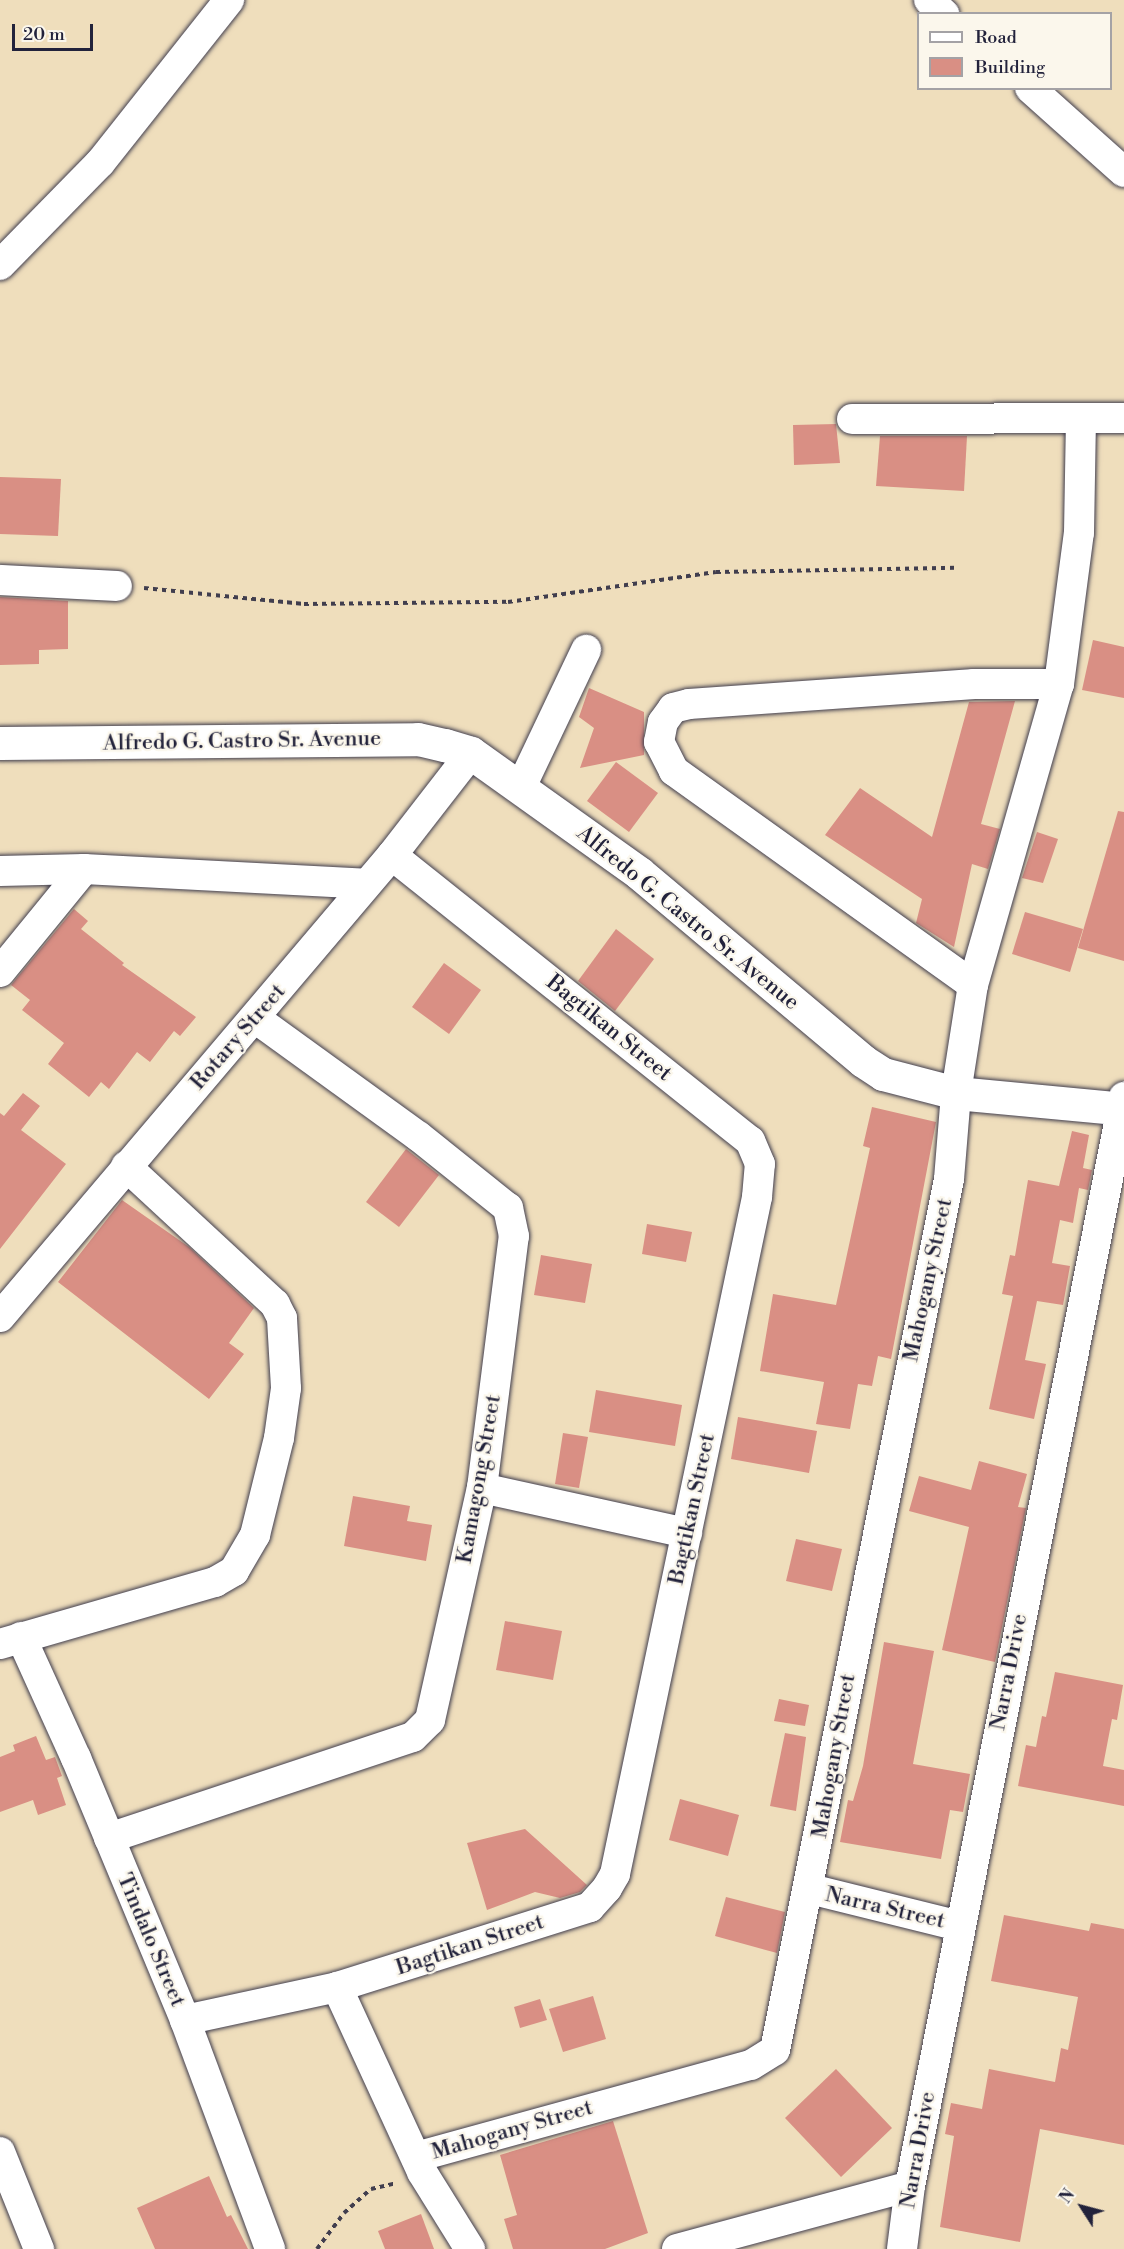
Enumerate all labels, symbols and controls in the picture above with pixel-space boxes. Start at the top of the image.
scale bar [15,12,96,50]
legend [917,12,1112,90]
text: 20 m [23,23,65,46]
text: Road [975,26,1017,49]
text: Building [975,56,1045,79]
street label: Alfredo G. Castro Sr. Avenue [103,725,381,757]
street label: Alfredo G. Castro Sr. Avenue [572,820,804,1016]
street label: Bagtikan Street [541,969,677,1087]
street label: Rotary Street [185,979,291,1095]
street label: Mahogany Street [898,1196,958,1364]
street label: Kamagong Street [451,1393,507,1565]
street label: Bagtikan Street [663,1431,721,1587]
street label: Narra Drive [985,1611,1033,1733]
street label: Mahogany Street [807,1672,861,1840]
street label: Tindalo Street [111,1869,191,2011]
street label: Narra Street [823,1881,947,1935]
street label: Bagtikan Street [393,1909,547,1981]
street label: Narra Drive [895,2090,941,2210]
street label: Mahogany Street [428,2094,596,2166]
north arrow [1052,2177,1112,2237]
text: N [1056,2185,1079,2207]

